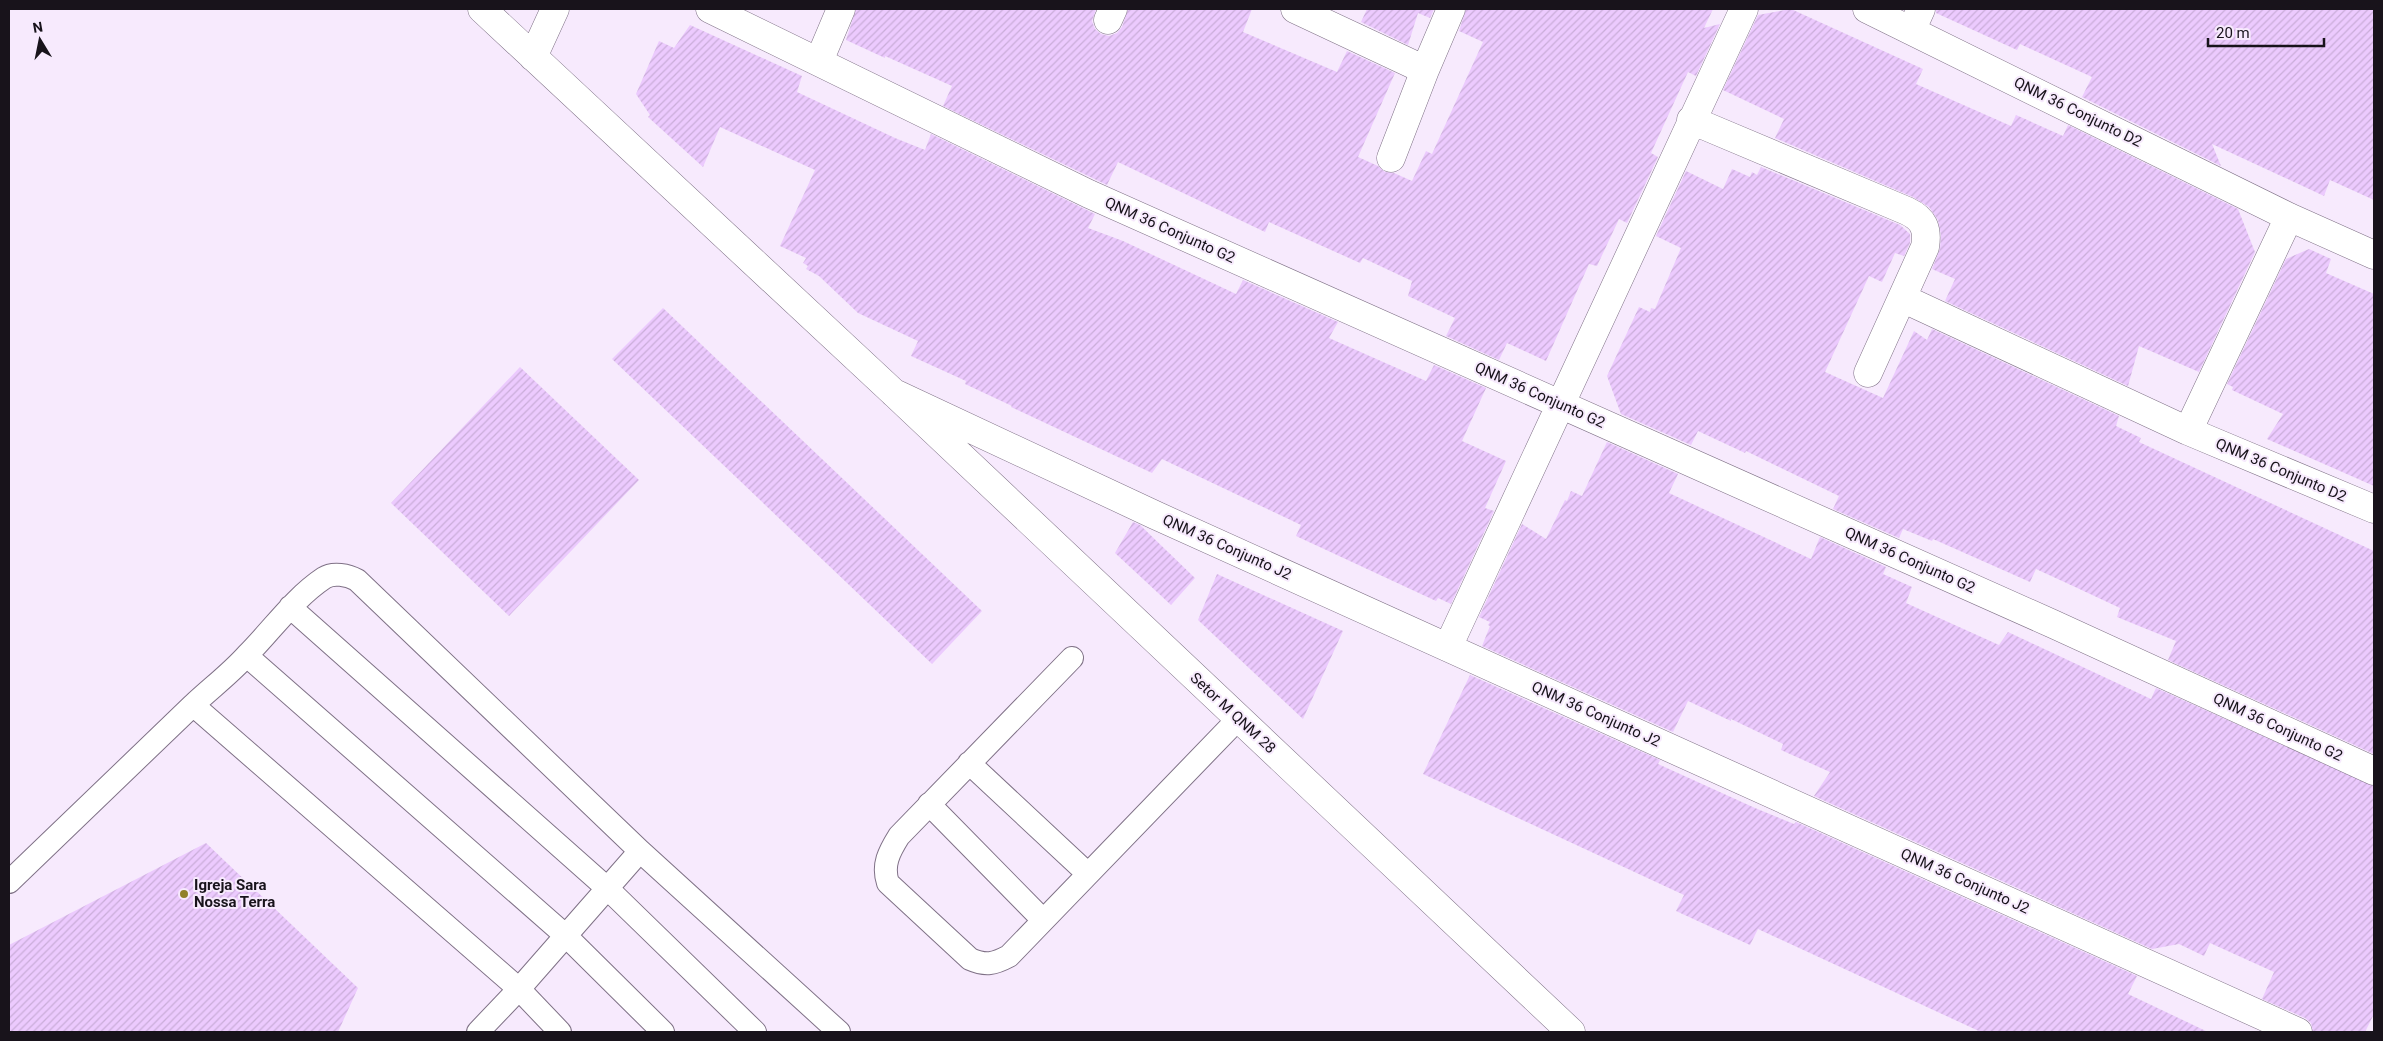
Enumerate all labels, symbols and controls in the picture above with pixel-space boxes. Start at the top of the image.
north arrow [15,15,65,65]
scale bar [2208,15,2324,47]
text: N [31,18,44,36]
text: 20 m [2216,24,2250,42]
street label: QNM 36 Conjunto D2 [2011,73,2145,151]
street label: QNM 36 Conjunto G2 [1102,193,1238,267]
street label: QNM 36 Conjunto G2 [1472,358,1608,432]
street label: QNM 36 Conjunto D2 [2213,434,2349,506]
street label: QNM 36 Conjunto J2 [1160,511,1294,583]
street label: QNM 36 Conjunto G2 [1842,523,1978,597]
street label: Setor M QNM 28 [1186,669,1280,757]
street label: QNM 36 Conjunto J2 [1529,678,1663,750]
street label: QNM 36 Conjunto G2 [2210,689,2346,765]
street label: QNM 36 Conjunto J2 [1898,845,2032,917]
place label: Igreja Sara Nossa Terra [194,876,275,911]
marker: Igreja Sara Nossa Terra [178,888,190,900]

